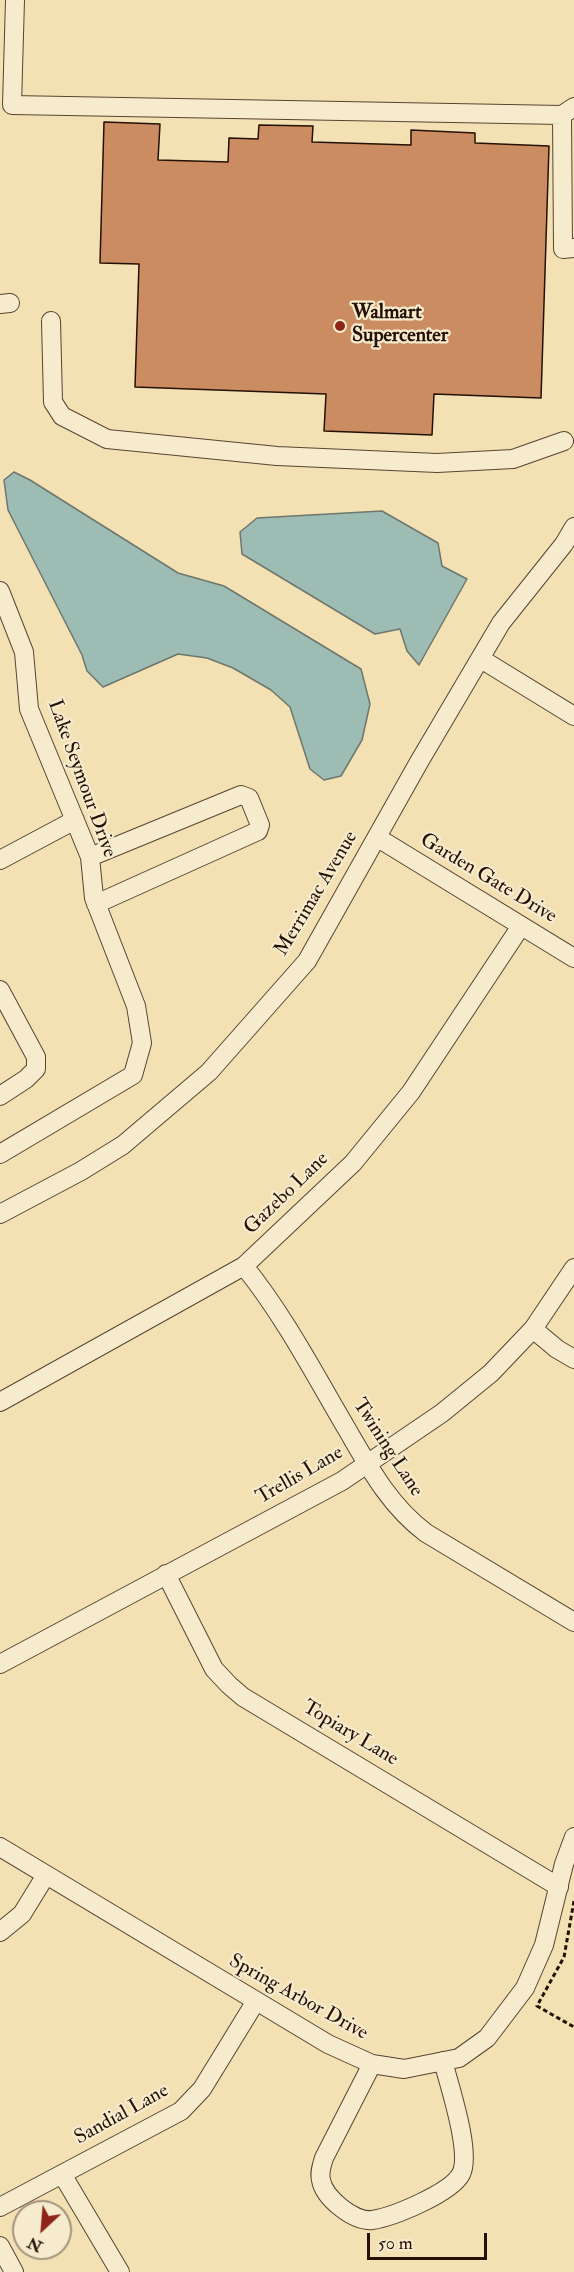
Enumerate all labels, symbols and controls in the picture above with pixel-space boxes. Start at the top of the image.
place label: Walmart Supercenter [352,302,448,349]
marker: Walmart Supercenter [333,319,347,333]
street label: Lake Seymour Drive [41,697,121,861]
street label: Merrimac Avenue [270,827,364,961]
street label: Garden Gate Drive [415,829,561,929]
street label: Gazebo Lane [240,1148,334,1240]
street label: Twining Lane [347,1395,427,1501]
street label: Trellis Lane [252,1441,348,1511]
street label: Topiary Lane [298,1696,402,1772]
street label: Spring Arbor Drive [224,1950,372,2046]
street label: Sandial Lane [71,2079,173,2151]
north arrow [12,2200,72,2260]
scale bar [370,2221,490,2259]
text: N [24,2232,46,2257]
text: 50 m [378,2232,413,2255]

